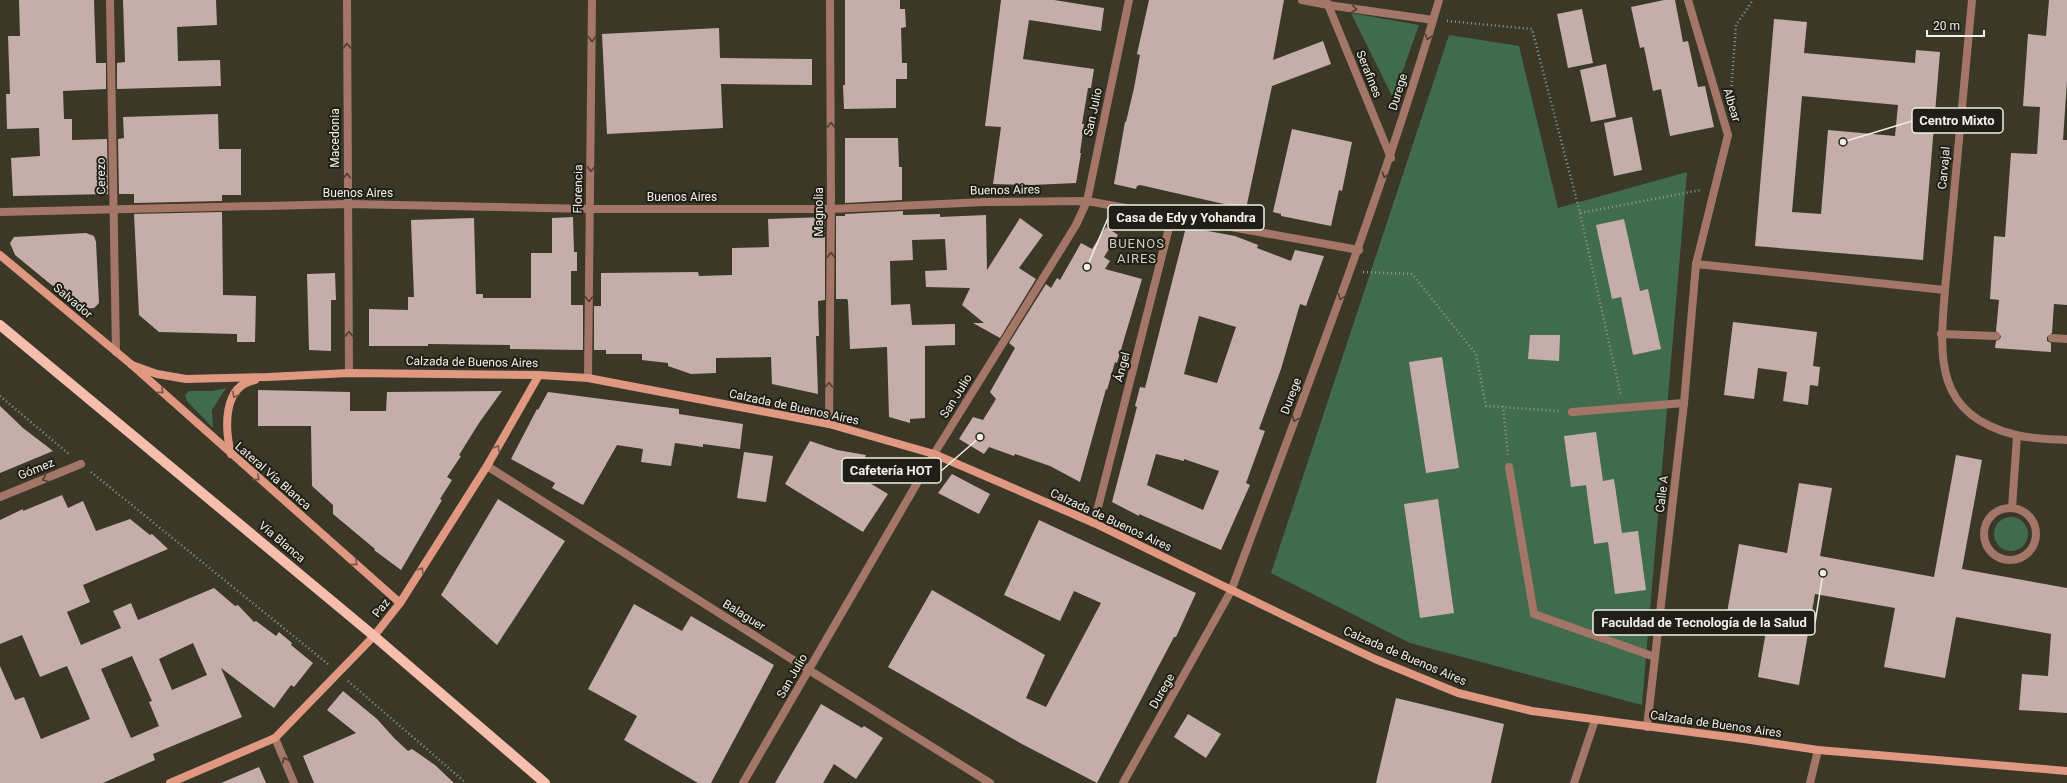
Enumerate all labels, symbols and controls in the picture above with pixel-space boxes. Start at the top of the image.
one-way arrow [1351,4,1357,13]
scale bar [1927,12,1984,38]
text: 20 m [1933,19,1960,33]
one-way arrow [1424,34,1433,41]
one-way arrow [588,36,596,42]
one-way arrow [343,43,351,49]
street label: Serafines [1353,48,1385,100]
street label: Durege [1386,72,1410,112]
street label: San Julio [1081,86,1105,138]
street label: Albear [1720,86,1744,124]
street label: Macedonia [328,108,342,168]
callout: Centro Mixto [1912,108,2003,133]
text: Centro Mixto [1919,113,1995,128]
one-way arrow [826,122,835,128]
street label: Carvajal [1935,146,1953,190]
street label: Cerezo [94,157,108,195]
street label: Florencia [571,164,585,214]
one-way arrow [586,166,595,172]
one-way arrow [1381,171,1389,178]
one-way arrow [343,173,352,179]
street label: Buenos Aires [970,182,1040,198]
street label: Buenos Aires [323,186,393,200]
street label: Magnolia [812,187,826,237]
street label: Buenos Aires [647,190,717,204]
callout: Casa de Edy y Yohandra [1108,205,1264,230]
text: Casa de Edy y Yohandra [1116,210,1256,225]
district label: BUENOS AIRES [1109,236,1165,266]
one-way arrow [827,252,835,258]
street label: Salvador [51,281,95,321]
one-way arrow [1338,294,1346,301]
one-way arrow [585,296,593,302]
one-way arrow [345,331,353,337]
street label: Ángel [1110,350,1133,384]
street label: Calzada de Buenos Aires [406,354,538,370]
street label: San Julio [937,371,975,421]
street label: Durege [1278,376,1304,416]
one-way arrow [825,382,833,388]
one-way arrow [156,386,163,393]
street label: Calzada de Buenos Aires [728,386,860,428]
one-way arrow [233,391,240,398]
one-way arrow [1292,415,1300,422]
street label: Lateral Vía Blanca [232,439,314,513]
one-way arrow [493,445,500,452]
street label: Gómez [16,455,56,483]
callout: Cafetería HOT [842,458,941,483]
text: Cafetería HOT [850,463,932,478]
one-way arrow [253,473,260,480]
one-way arrow [41,474,48,482]
street label: Calle A [1653,474,1671,513]
street label: Calzada de Buenos Aires [1048,486,1174,554]
street label: Vía Blanca [256,518,308,566]
one-way arrow [350,559,358,566]
one-way arrow [416,567,424,574]
street label: Paz [369,596,393,620]
street label: Balaguer [720,597,768,633]
callout: Faculdad de Tecnología de la Salud [1593,610,1815,635]
text: Faculdad de Tecnología de la Salud [1601,615,1807,630]
street label: Calzada de Buenos Aires [1341,624,1469,688]
street label: San Julio [774,651,810,701]
street label: Durege [1146,671,1178,711]
street label: Calzada de Buenos Aires [1649,708,1783,740]
one-way arrow [281,757,289,764]

